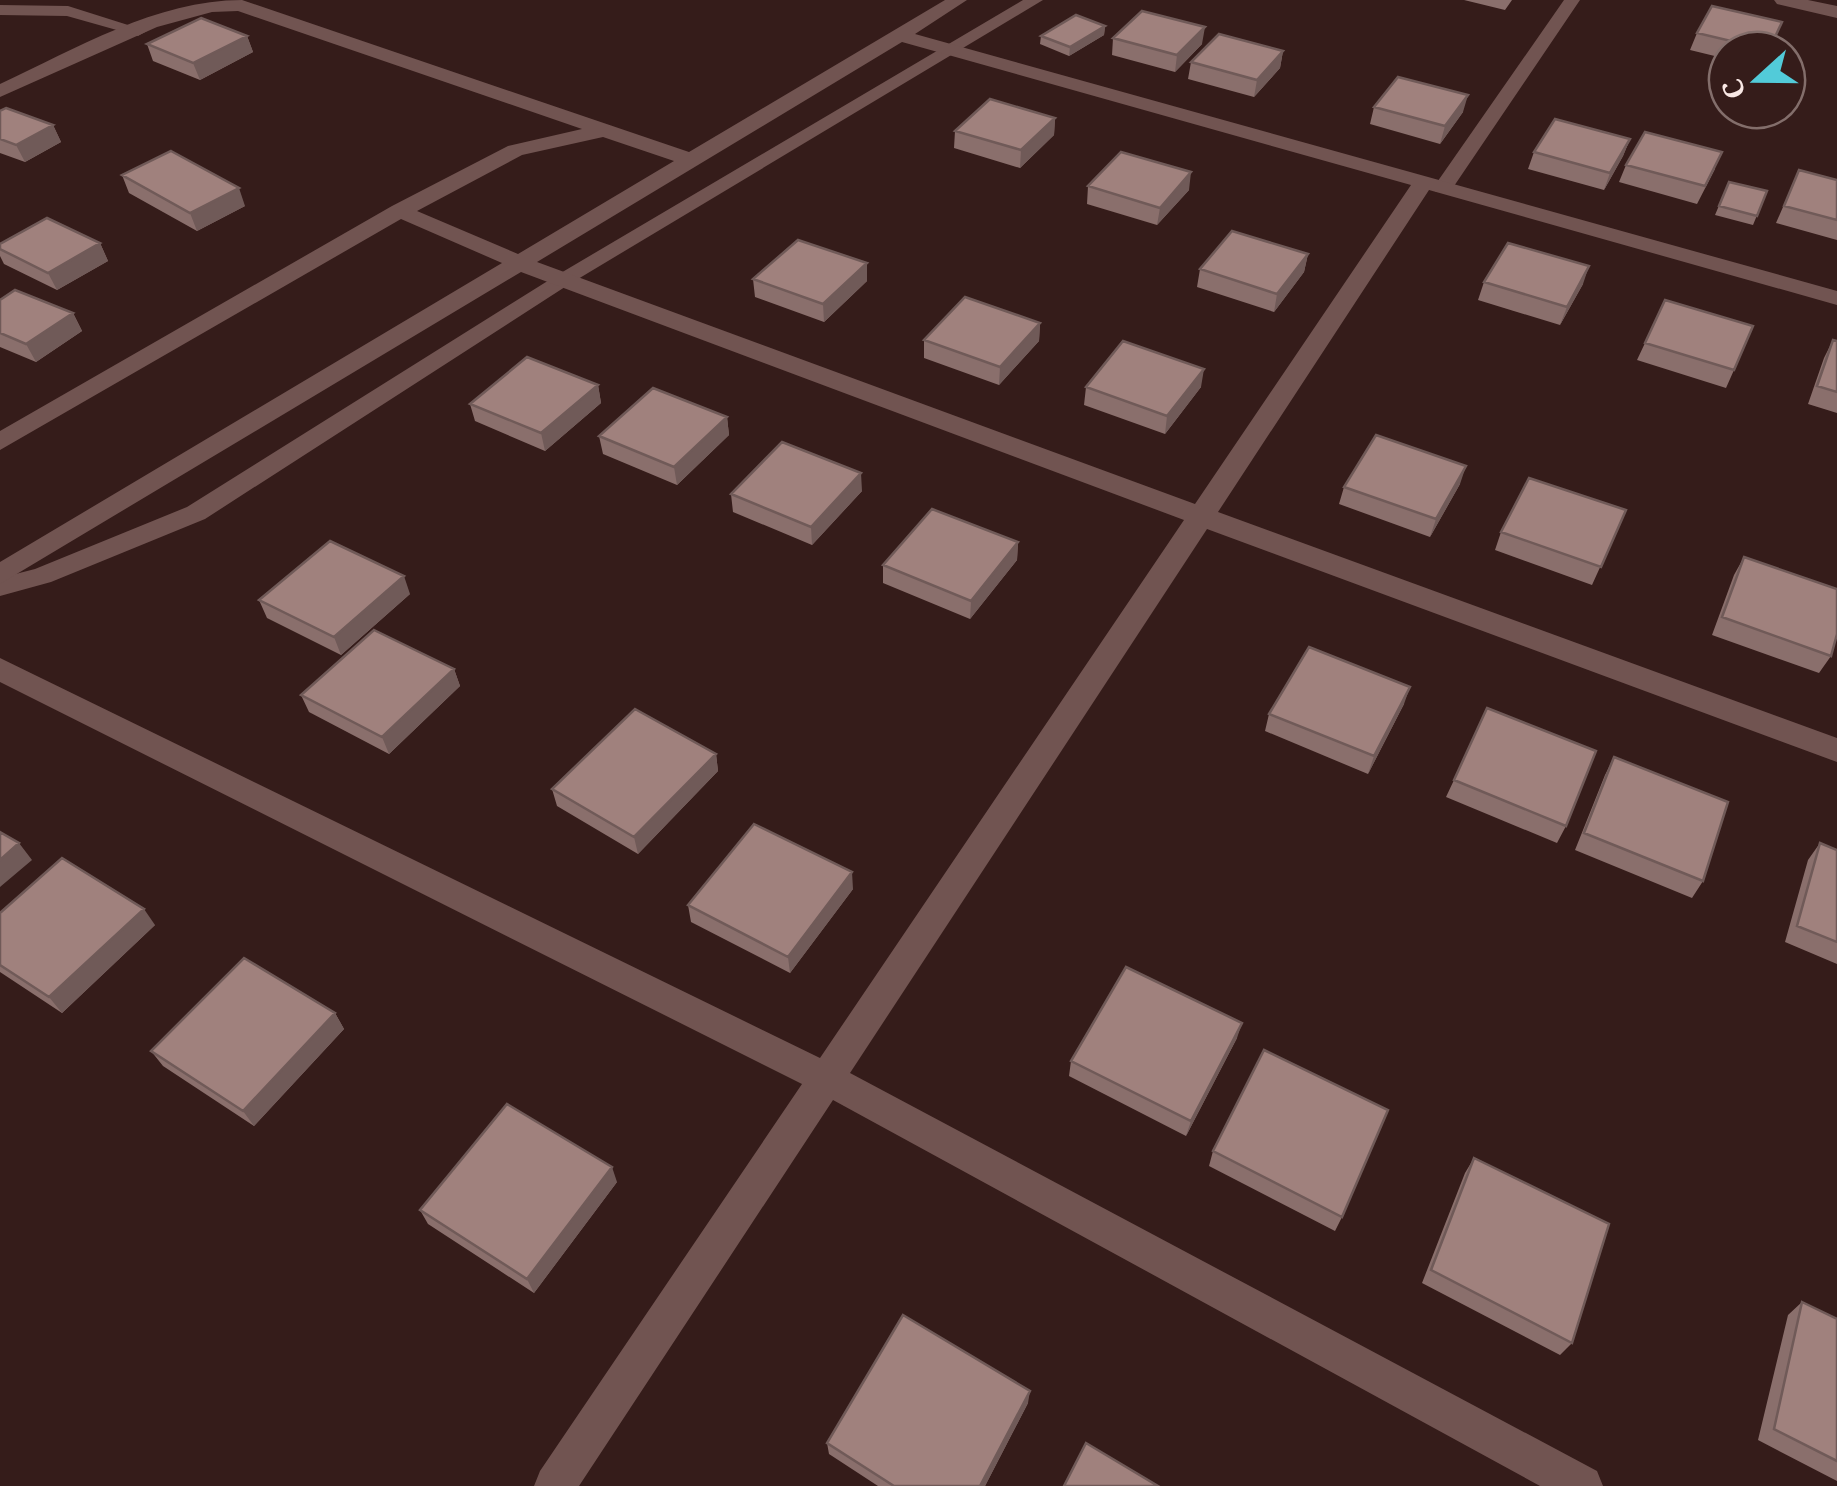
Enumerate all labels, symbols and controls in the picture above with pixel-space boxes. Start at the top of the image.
north arrow [1707,30,1807,130]
text: С [1712,74,1754,105]

